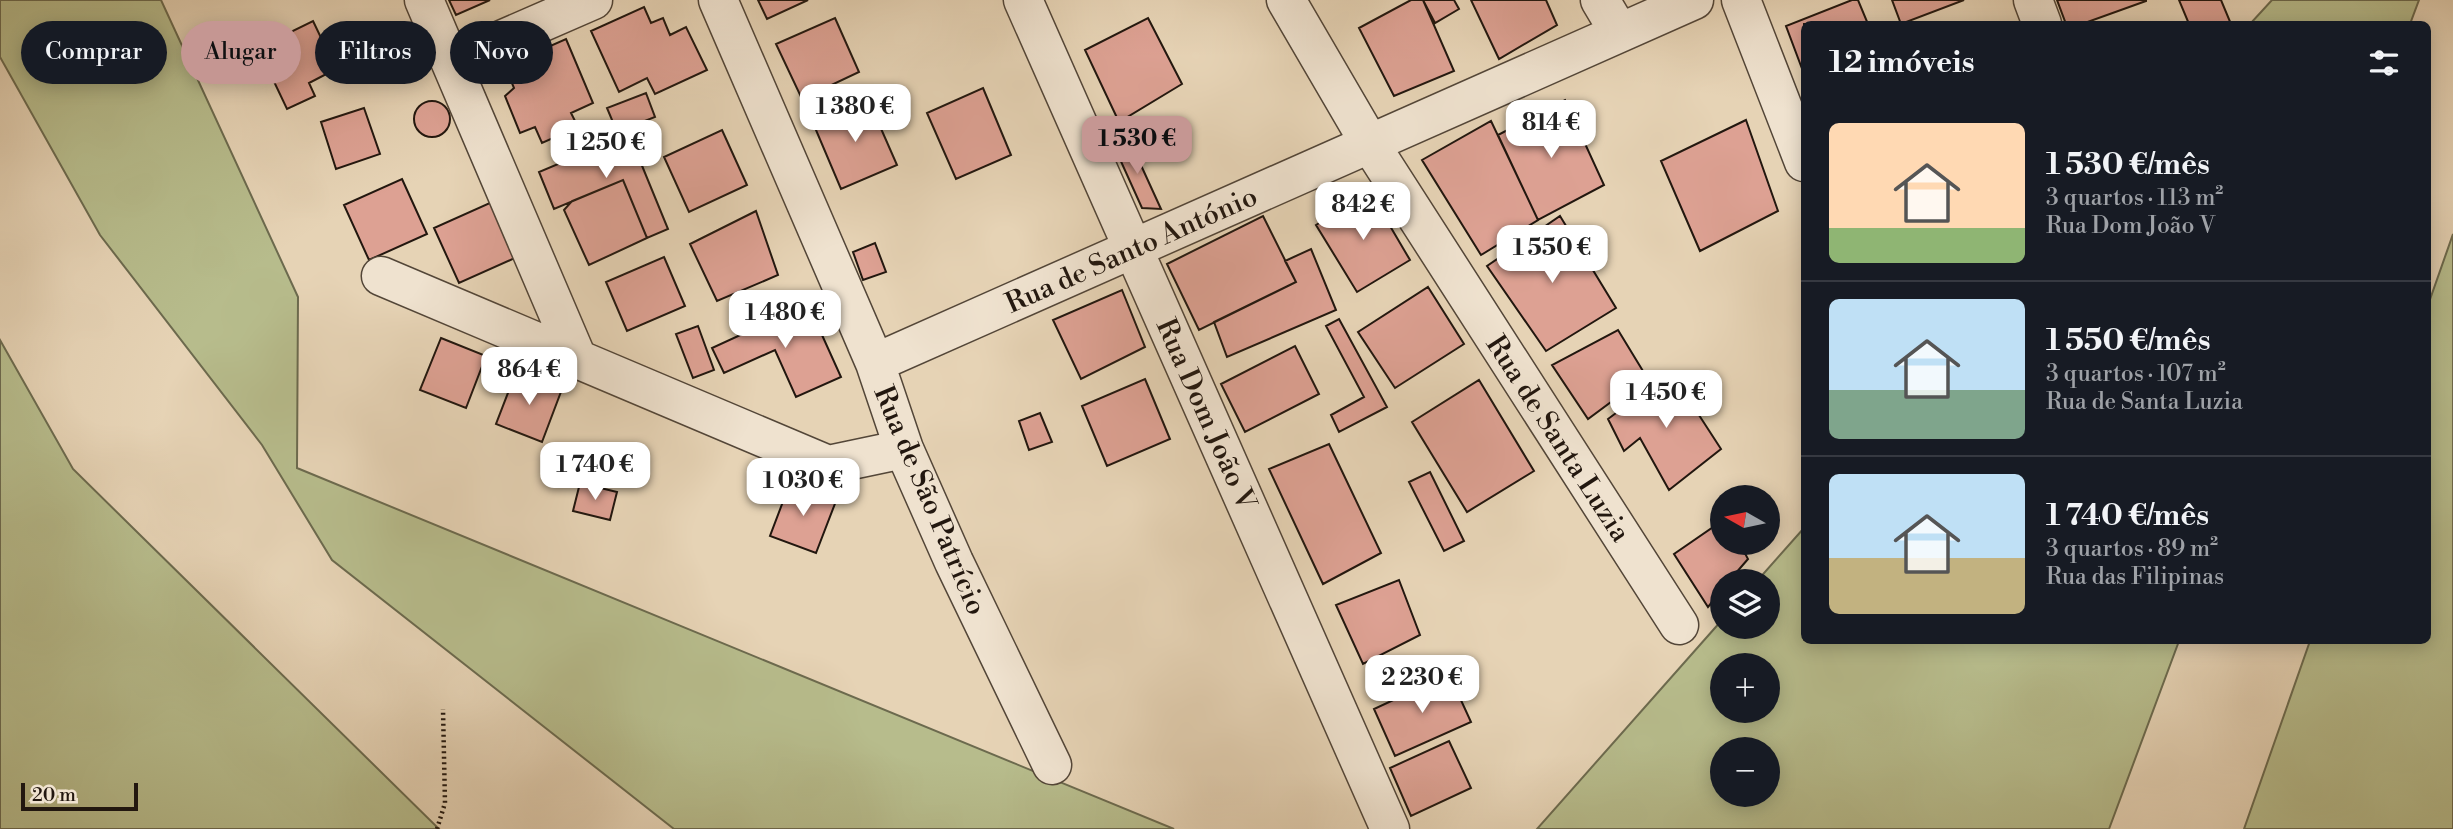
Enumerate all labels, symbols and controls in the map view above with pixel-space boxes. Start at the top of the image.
chip: Comprar [21,21,167,84]
chip: Alugar [181,21,301,84]
chip: Filtros [315,21,436,84]
chip: Novo [450,21,553,84]
text: 12 imóveis [1829,44,1975,82]
icon: filters [2365,44,2403,82]
pin: 1 380 € [790,85,920,144]
text: 1 380 € [816,93,894,121]
pin: 814 € [1502,100,1600,160]
text: 814 € [1522,109,1580,137]
pin: 1 530 € [1072,116,1202,176]
pin: 1 250 € [541,120,671,180]
text: 1 530 € [1098,125,1176,153]
text: 1 250 € [567,129,645,157]
text: 1 530 €/mês [2046,146,2210,184]
icon: home [1885,151,1969,235]
street label: Rua de Santo António [1000,179,1263,322]
pin: 842 € [1314,182,1412,242]
text: 3 quartos · 113 m² [2046,184,2223,212]
text: 842 € [1331,191,1395,219]
text: Rua Dom João V [2046,212,2216,240]
pin: 1 550 € [1487,226,1617,285]
text: 1 550 € [1513,234,1591,262]
pin: 1 480 € [720,290,850,350]
text: 1 480 € [745,299,825,327]
street label: Rua Dom João V [1148,313,1264,517]
text: 1 550 €/mês [2046,322,2211,360]
icon: home [1885,327,1969,411]
street label: Rua de Santa Luzia [1478,329,1638,550]
pin: 864 € [480,348,578,407]
text: 864 € [497,356,561,384]
text: 3 quartos · 107 m² [2046,360,2226,388]
pin: 1 450 € [1601,370,1731,430]
text: 1 450 € [1626,379,1706,407]
street label: Rua de São Patrício [866,381,994,620]
text: Rua de Santa Luzia [2046,388,2243,416]
pin: 1 740 € [530,442,660,502]
text: 1 740 € [556,451,634,479]
pin: 1 030 € [738,458,868,518]
text: 1 030 € [763,467,843,495]
north arrow [1710,485,1780,555]
map controls [1710,485,1780,807]
text: 1 740 €/mês [2046,497,2209,535]
icon: home [1885,502,1969,586]
text: 3 quartos · 89 m² [2046,535,2218,563]
text: Rua das Filipinas [2046,563,2224,591]
button: layers [1710,569,1780,639]
button: + [1710,653,1780,723]
pin: 2 230 € [1357,656,1487,715]
text: 2 230 € [1381,664,1463,692]
button: − [1710,737,1780,807]
scale bar [21,780,138,812]
text: 20 m [32,783,76,807]

